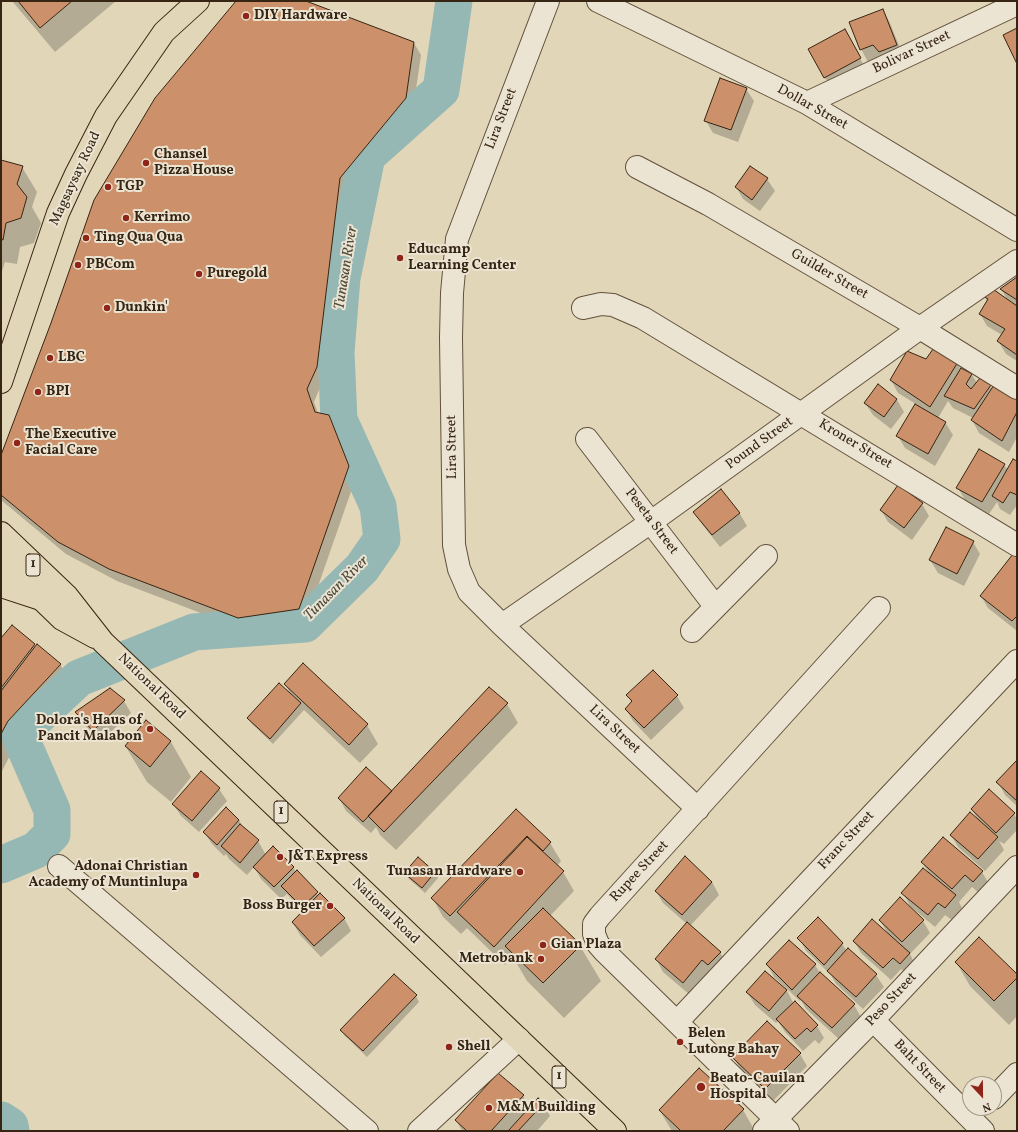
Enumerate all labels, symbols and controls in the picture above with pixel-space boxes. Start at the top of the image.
place label: DIY Hardware [254,8,347,24]
marker: DIY Hardware [241,11,251,21]
street label: Bolivar Street [870,28,954,78]
street label: Dollar Street [774,82,850,134]
street label: Lira Street [483,86,521,152]
street label: Magsaysay Road [47,129,105,229]
place label: Chansel Pizza House [154,147,234,180]
marker: Chansel Pizza House [141,158,151,168]
place label: TGP [116,179,144,195]
marker: TGP [103,182,113,192]
place label: Kerrimo [134,210,190,226]
marker: Kerrimo [121,213,131,223]
water label: Tunasan River [332,225,362,311]
place label: Ting Qua Qua [94,230,183,246]
marker: Ting Qua Qua [81,233,91,243]
place label: Educamp Learning Center [408,242,516,274]
street label: Guilder Street [787,246,871,304]
marker: Educamp Learning Center [395,253,405,263]
place label: PBCom [86,257,135,273]
marker: PBCom [73,260,83,270]
place label: Puregold [207,266,267,282]
marker: Puregold [194,269,204,279]
place label: Dunkin' [115,300,168,316]
marker: Dunkin' [102,303,112,313]
place label: LBC [58,350,85,366]
marker: LBC [45,353,55,363]
place label: BPI [46,384,70,400]
marker: BPI [33,387,43,397]
street label: Pound Street [723,414,797,474]
street label: Lira Street [444,415,462,479]
street label: Kroner Street [815,416,895,474]
place label: The Executive Facial Care [25,427,116,460]
marker: The Executive Facial Care [12,438,22,448]
street label: Peseta Street [621,486,681,558]
water label: Tunasan River [301,553,373,625]
road number: 1 [26,554,40,576]
street label: National Road [114,651,188,723]
street label: Lira Street [585,702,643,758]
place label: Dolora's Haus of Pancit Malabon [36,713,142,746]
marker: Dolora's Haus of Pancit Malabon [145,724,155,734]
road number: 1 [274,801,288,823]
street label: Franc Street [815,808,879,874]
street label: Rupee Street [607,838,673,906]
place label: J&T Express [288,849,368,865]
marker: J&T Express [275,852,285,862]
place label: Adonai Christian Academy of Muntinlupa [29,859,188,892]
place label: Tunasan Hardware [386,864,512,880]
marker: Tunasan Hardware [515,867,525,877]
marker: Adonai Christian Academy of Muntinlupa [191,870,201,880]
street label: National Road [348,876,422,948]
place label: Boss Burger [243,898,322,914]
marker: Boss Burger [325,901,335,911]
place label: Gian Plaza [551,937,622,953]
marker: Gian Plaza [538,940,548,950]
place label: Metrobank [459,951,533,967]
marker: Metrobank [536,954,546,964]
street label: Peso Street [863,970,921,1030]
place label: Belen Lutong Bahay [688,1026,779,1058]
marker: Belen Lutong Bahay [675,1037,685,1047]
street label: Baht Street [889,1037,949,1097]
place label: Shell [457,1039,490,1055]
marker: Shell [444,1042,454,1052]
road number: 1 [552,1066,566,1088]
place label: Beato-Cauilan Hospital [710,1071,805,1104]
north arrow [962,1076,1002,1116]
marker: Beato-Cauilan Hospital [695,1081,707,1093]
text: N [980,1098,993,1115]
place label: M&M Building [497,1100,596,1116]
marker: M&M Building [484,1103,494,1113]

